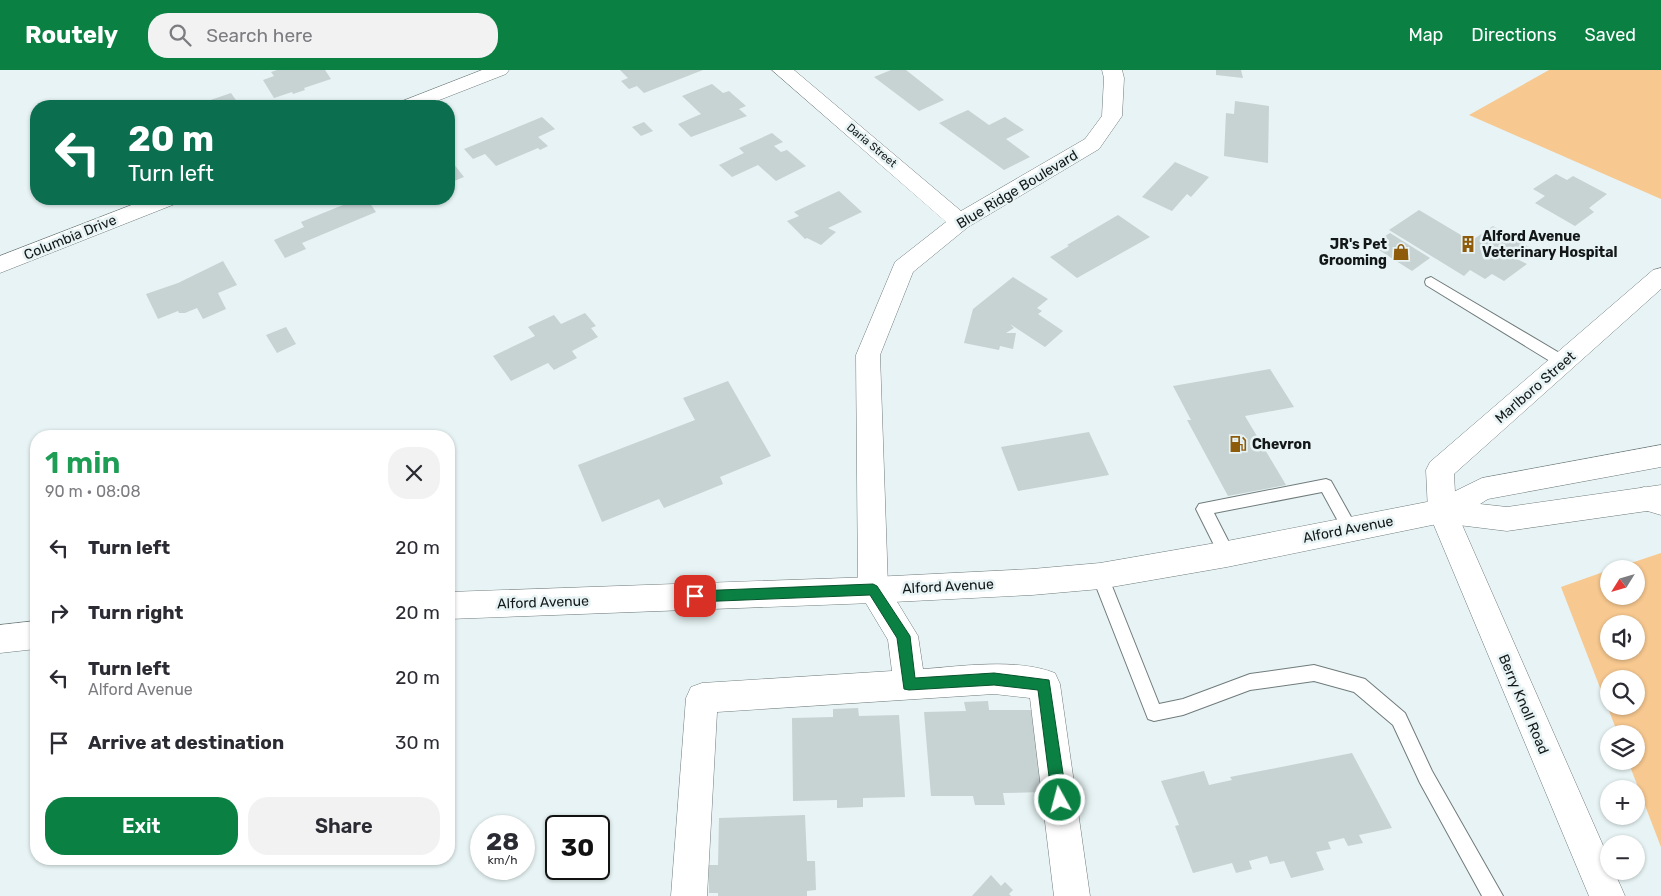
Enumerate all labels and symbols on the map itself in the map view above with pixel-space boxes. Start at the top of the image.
street label: Daria Street [844,121,900,170]
street label: Blue Ridge Boulevard [954,146,1081,232]
street label: Columbia Drive [21,211,119,264]
place label: Alford Avenue Veterinary Hospital [1482,228,1617,261]
building icon: Alford Avenue Veterinary Hospital [1458,234,1478,254]
place label: JR's Pet Grooming [1319,236,1387,269]
shop icon: JR's Pet Grooming [1391,242,1411,262]
street label: Marlboro Street [1492,347,1579,427]
fuel station icon: Chevron [1228,434,1248,454]
place label: Chevron [1252,436,1311,453]
street label: Alford Avenue [1301,512,1395,547]
north arrow [1600,560,1645,605]
pin [674,575,716,617]
street label: Alford Avenue [902,576,994,597]
street label: Alford Avenue [497,592,589,613]
street label: Berry Knoll Road [1495,652,1552,757]
position arrow [1033,773,1085,825]
speed limit sign: 30 [545,815,610,880]

